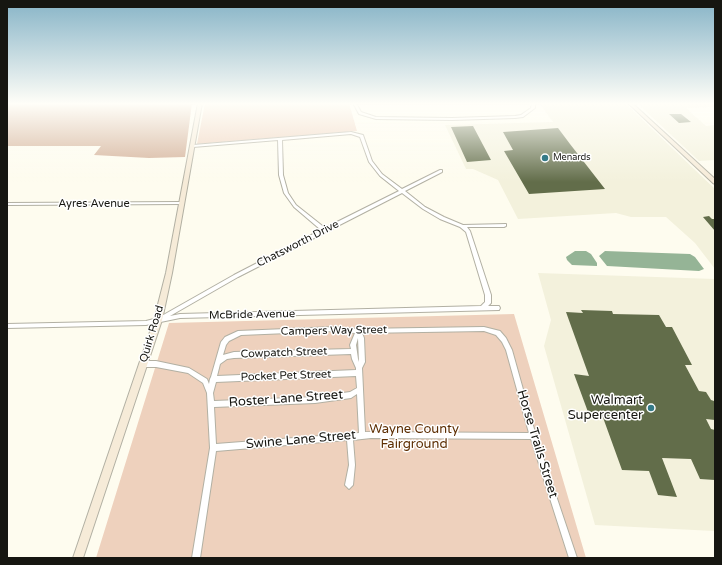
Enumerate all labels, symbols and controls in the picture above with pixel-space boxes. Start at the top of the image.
marker: Menards [540,153,550,163]
place label: Menards [553,153,591,163]
street label: Ayres Avenue [58,197,130,211]
street label: Chatsworth Drive [255,218,341,270]
street label: Quirk Road [137,304,167,364]
street label: McBride Avenue [209,308,295,322]
street label: Campers Way Street [281,323,387,339]
street label: Cowpatch Street [240,345,328,361]
street label: Pocket Pet Street [240,368,332,384]
street label: Roster Lane Street [228,387,344,411]
street label: Horse Trails Street [513,388,561,500]
place label: Walmart Supercenter [568,393,643,424]
marker: Walmart Supercenter [646,403,656,413]
park label: Wayne County Fairground [369,422,459,453]
street label: Swine Lane Street [245,427,357,453]

